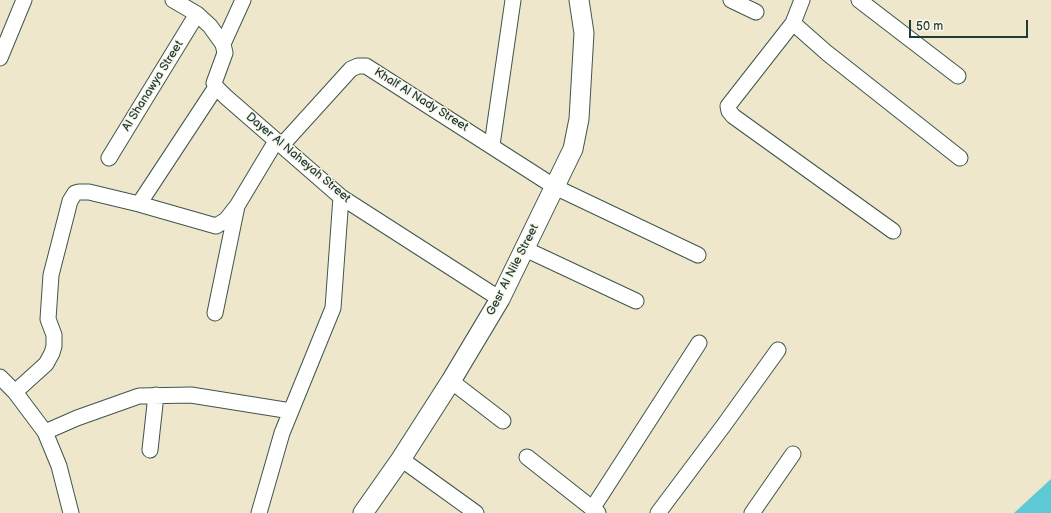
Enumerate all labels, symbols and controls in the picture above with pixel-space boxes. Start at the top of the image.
scale bar [911,12,1030,38]
text: 50 m [916,19,943,34]
street label: Al Shanawya Street [119,38,187,134]
street label: Khalf Al Nady Street [371,65,471,135]
street label: Dayer Al Naheyah Street [243,110,353,206]
street label: Gesr Al Nile Street [484,222,542,318]

